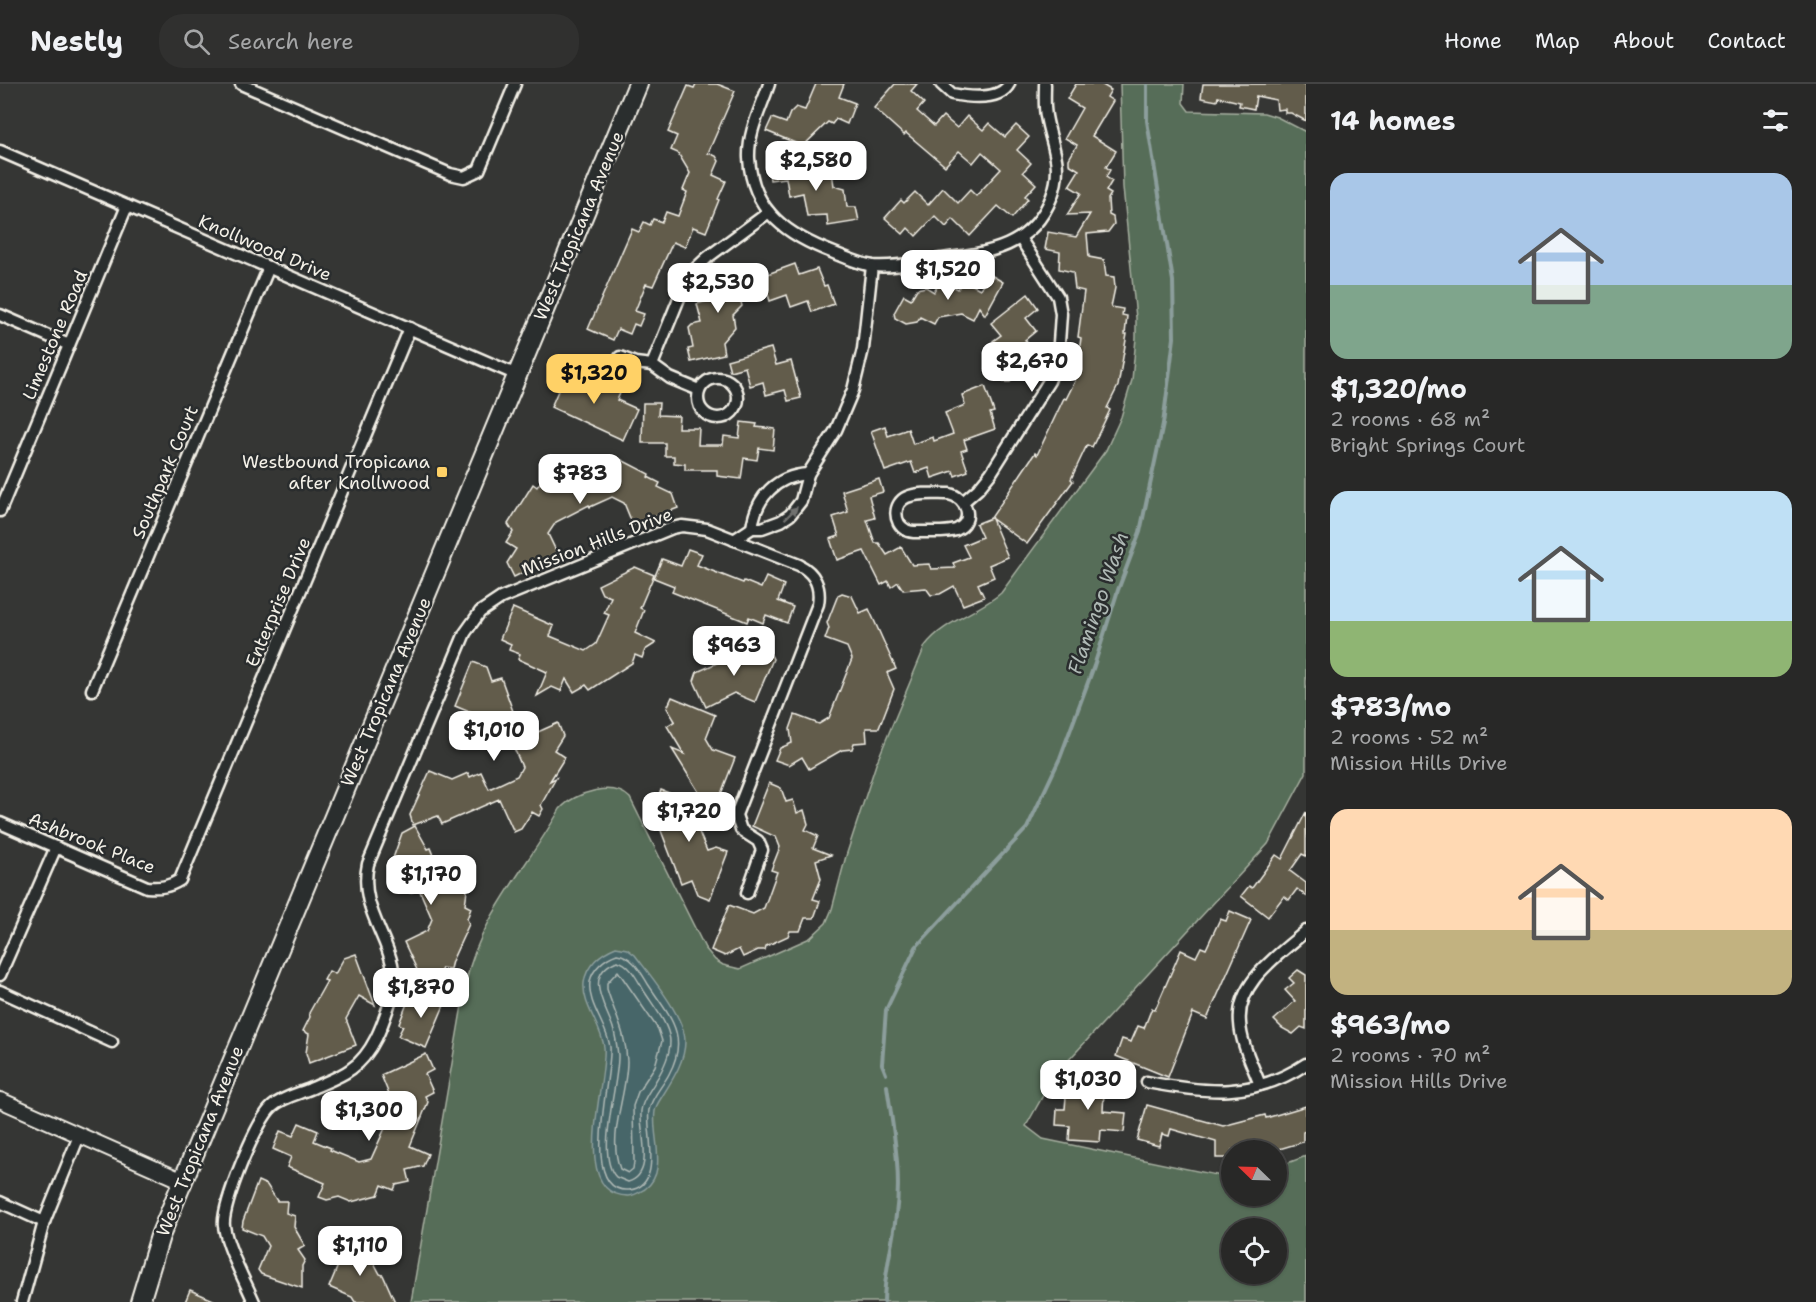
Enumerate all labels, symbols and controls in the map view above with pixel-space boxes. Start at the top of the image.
search box [159,14,579,68]
text: Nestly [30,22,123,60]
icon: search [180,25,213,58]
text: Search here [228,27,354,56]
text: Home [1444,27,1502,55]
text: Map [1535,27,1580,55]
text: About [1613,27,1674,55]
text: Contact [1707,27,1786,55]
text: 14 homes [1330,103,1456,138]
icon: filters [1759,104,1792,137]
street label: West Tropicana Avenue [528,128,630,324]
pin: $2,580 [767,141,865,192]
text: $2,580 [779,147,853,173]
street label: Knollwood Drive [195,209,335,287]
icon: home [1507,212,1615,320]
pin: $1,520 [899,250,997,301]
text: $1,520 [915,256,981,282]
pin: $2,530 [669,263,767,314]
street label: Limestone Road [17,266,93,404]
text: $2,530 [682,269,754,295]
pin: $2,670 [983,342,1081,393]
text: $2,670 [996,348,1068,374]
pin: $1,320 [545,354,643,405]
text: $1,320 [560,360,628,386]
text: $1,320/mo [1330,371,1467,406]
street label: Southpark Court [126,402,204,542]
text: 2 rooms · 68 m² [1330,406,1490,432]
text: Bright Springs Court [1330,432,1526,458]
place label: Westbound Tropicana after Knollwood [242,450,430,495]
pin: $783 [544,454,616,505]
text: $783 [553,460,607,486]
marker: Westbound Tropicana after Knollwood [435,465,449,479]
street label: Mission Hills Drive [518,502,676,582]
one-way arrow [783,506,797,520]
water label: Flamingo Wash [1061,528,1135,678]
icon: home [1507,530,1615,638]
street label: Enterprise Drive [240,533,316,671]
street label: West Tropicana Avenue [335,594,437,790]
pin: $963 [698,626,770,677]
text: $963 [707,632,761,658]
text: $783/mo [1330,689,1451,724]
pin: $1,010 [445,711,543,762]
text: $1,010 [463,717,525,743]
text: 2 rooms · 52 m² [1330,724,1488,750]
text: Mission Hills Drive [1330,750,1508,776]
pin: $1,720 [640,792,738,843]
text: $1,720 [656,798,722,824]
street label: Ashbrook Place [25,807,159,879]
icon: home [1507,848,1615,956]
pin: $1,170 [382,855,480,906]
text: $1,170 [400,861,462,887]
pin: $1,870 [372,968,470,1019]
text: $1,870 [387,974,455,1000]
text: $963/mo [1330,1007,1451,1042]
street label: West Tropicana Avenue [151,1042,249,1240]
text: 2 rooms · 70 m² [1330,1042,1491,1068]
pin: $1,030 [1039,1060,1137,1111]
text: $1,030 [1054,1066,1122,1092]
text: Mission Hills Drive [1330,1068,1508,1094]
pin: $1,300 [320,1091,418,1142]
text: $1,300 [335,1097,403,1123]
north arrow [1221,1140,1287,1206]
map controls [1221,1140,1287,1284]
button: locate [1221,1218,1287,1284]
pin: $1,110 [311,1226,409,1277]
text: $1,110 [332,1232,388,1258]

